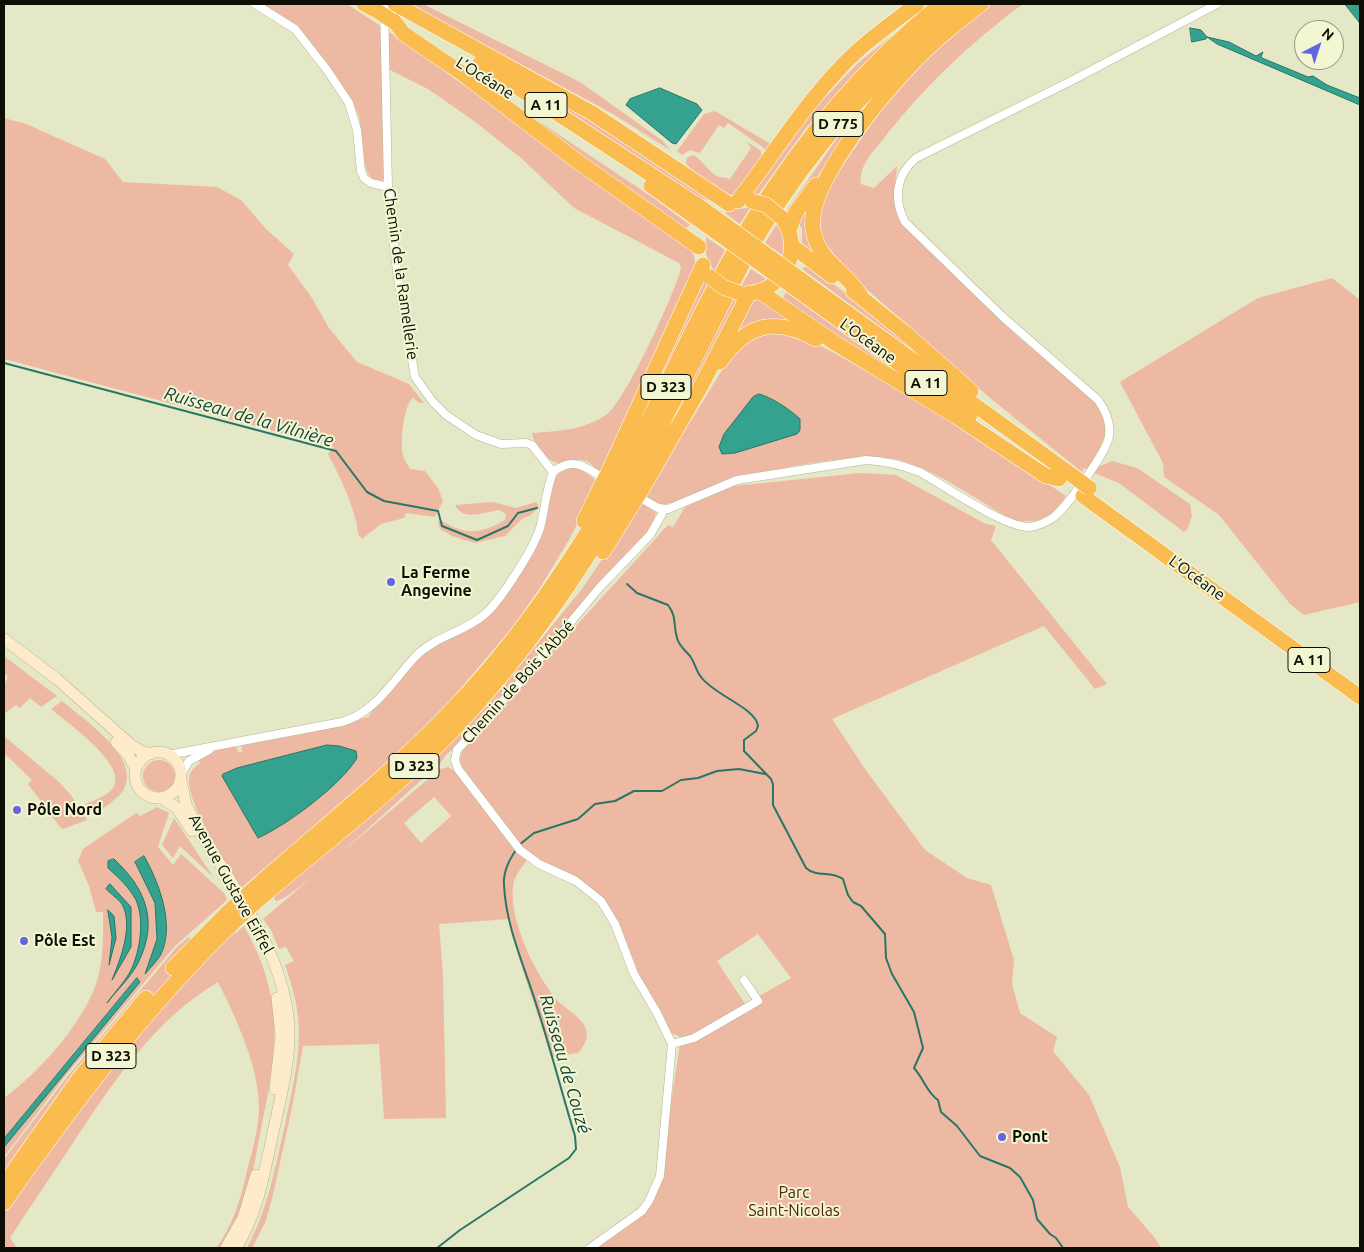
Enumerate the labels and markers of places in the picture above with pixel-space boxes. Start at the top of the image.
place label: La Ferme Angevine [401,563,472,601]
marker: La Ferme Angevine [385,576,397,588]
place label: Pôle Nord [27,800,102,820]
marker: Pôle Nord [11,804,23,816]
place label: Pôle Est [34,931,95,951]
marker: Pôle Est [18,935,30,947]
place label: Pont [1012,1127,1048,1147]
marker: Pont [996,1131,1008,1143]

